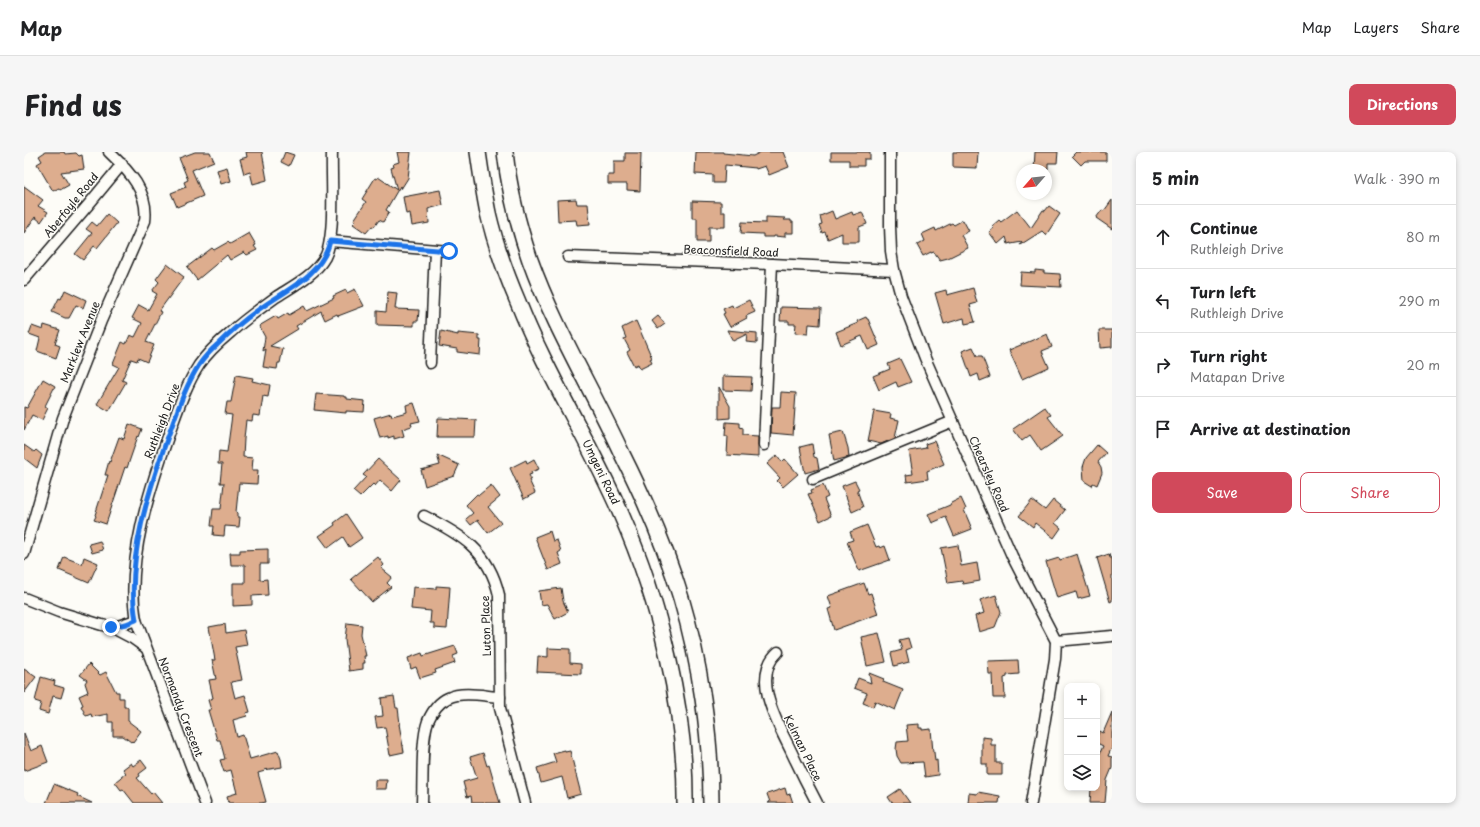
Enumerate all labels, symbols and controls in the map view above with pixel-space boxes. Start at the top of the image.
text: Map [20,14,62,42]
text: Map [1302,17,1332,38]
text: Layers [1354,17,1399,38]
text: Share [1421,17,1460,38]
text: Find us [24,83,122,126]
button: Directions [1349,84,1456,125]
north arrow [1016,164,1052,200]
text: 5 min [1152,165,1199,191]
street label: Aberfoyle Road [39,168,102,241]
text: Walk · 390 m [1354,169,1440,188]
text: Continue [1190,216,1258,239]
icon: ahead [1152,226,1174,248]
text: 80 m [1406,227,1440,246]
text: Ruthleigh Drive [1190,239,1284,258]
street label: Beaconsfield Road [683,240,779,261]
route start [440,242,458,260]
text: Turn left [1190,280,1256,303]
icon: left [1152,290,1174,312]
text: 290 m [1399,291,1440,310]
street label: Marklew Avenue [55,298,104,385]
text: Ruthleigh Drive [1190,303,1284,322]
text: Turn right [1190,344,1267,367]
icon: right [1152,354,1174,376]
text: 20 m [1406,355,1440,374]
text: Matapan Drive [1190,367,1285,386]
street label: Ruthleigh Drive [139,381,184,461]
text: Arrive at destination [1190,417,1351,440]
icon: arrive [1152,418,1174,440]
street label: Chearsley Road [965,433,1014,515]
street label: Umgeni Road [578,436,625,507]
button: Save [1152,472,1292,513]
button: Share [1300,472,1440,513]
street label: Luton Place [476,595,495,657]
route end [102,618,120,636]
street label: Normandy Crescent [155,654,208,760]
map controls [1064,683,1100,791]
button: + [1064,683,1100,719]
street label: Kelman Place [780,712,827,784]
button: − [1064,719,1100,755]
button: layers [1064,755,1100,791]

